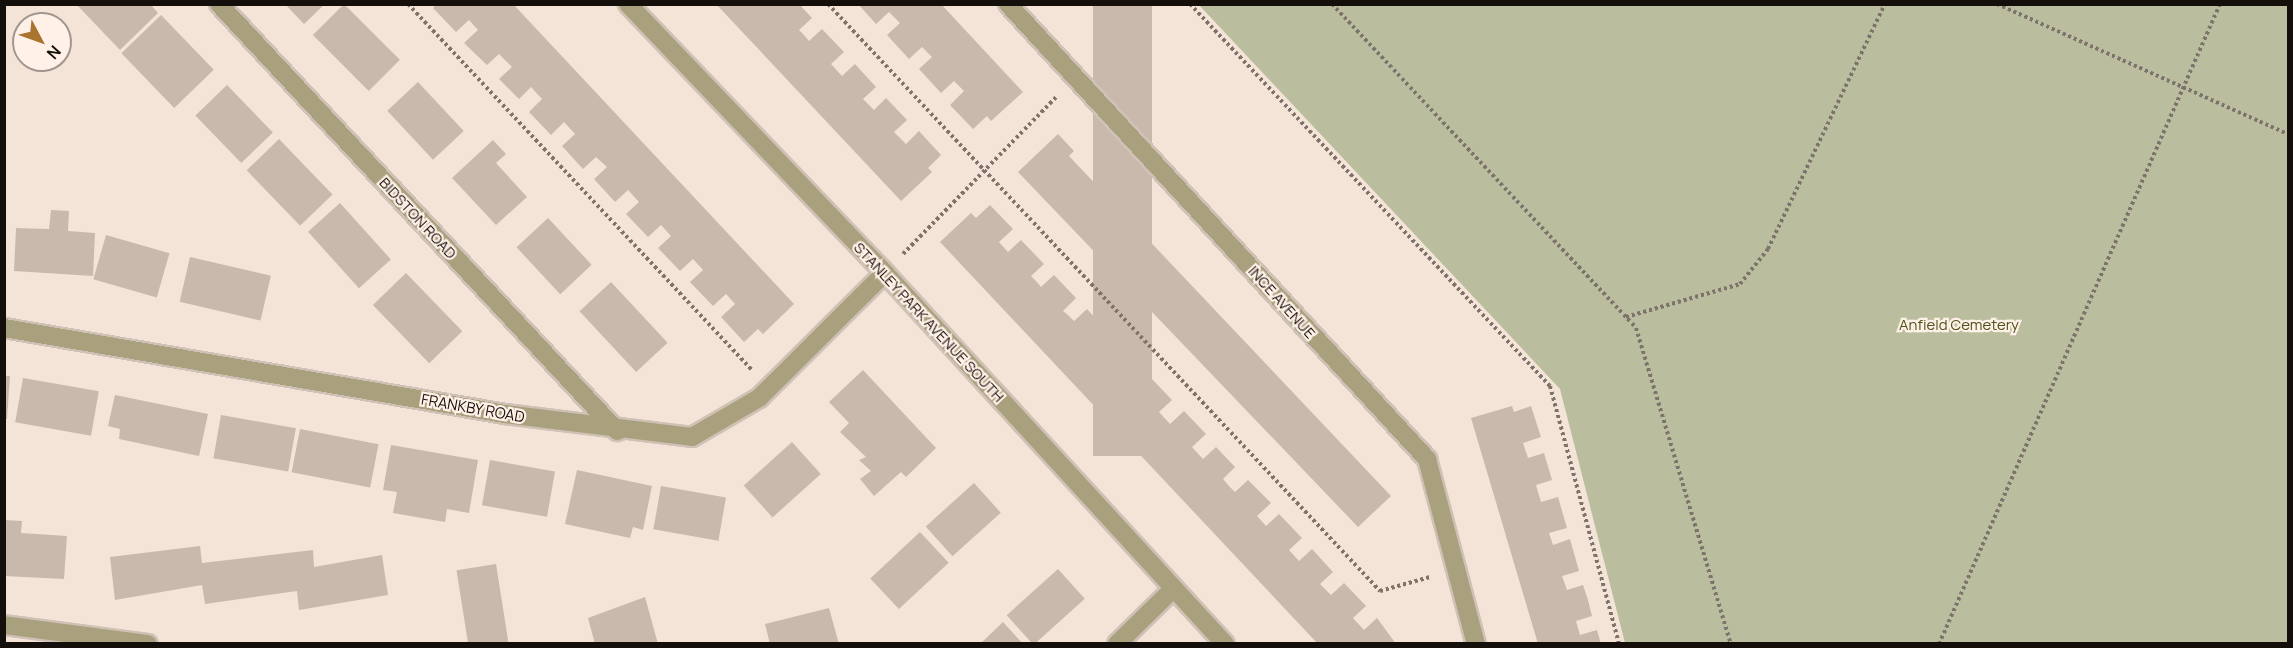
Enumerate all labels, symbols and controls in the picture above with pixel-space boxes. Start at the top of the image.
north arrow [12,12,72,72]
text: N [42,41,66,64]
street label: BIDSTON ROAD [376,174,460,262]
street label: STANLEY PARK AVENUE SOUTH [850,238,1008,406]
street label: INCE AVENUE [1245,262,1319,342]
park label: Anfield Cemetery [1899,316,2019,334]
street label: FRANKBY ROAD [420,390,526,426]

